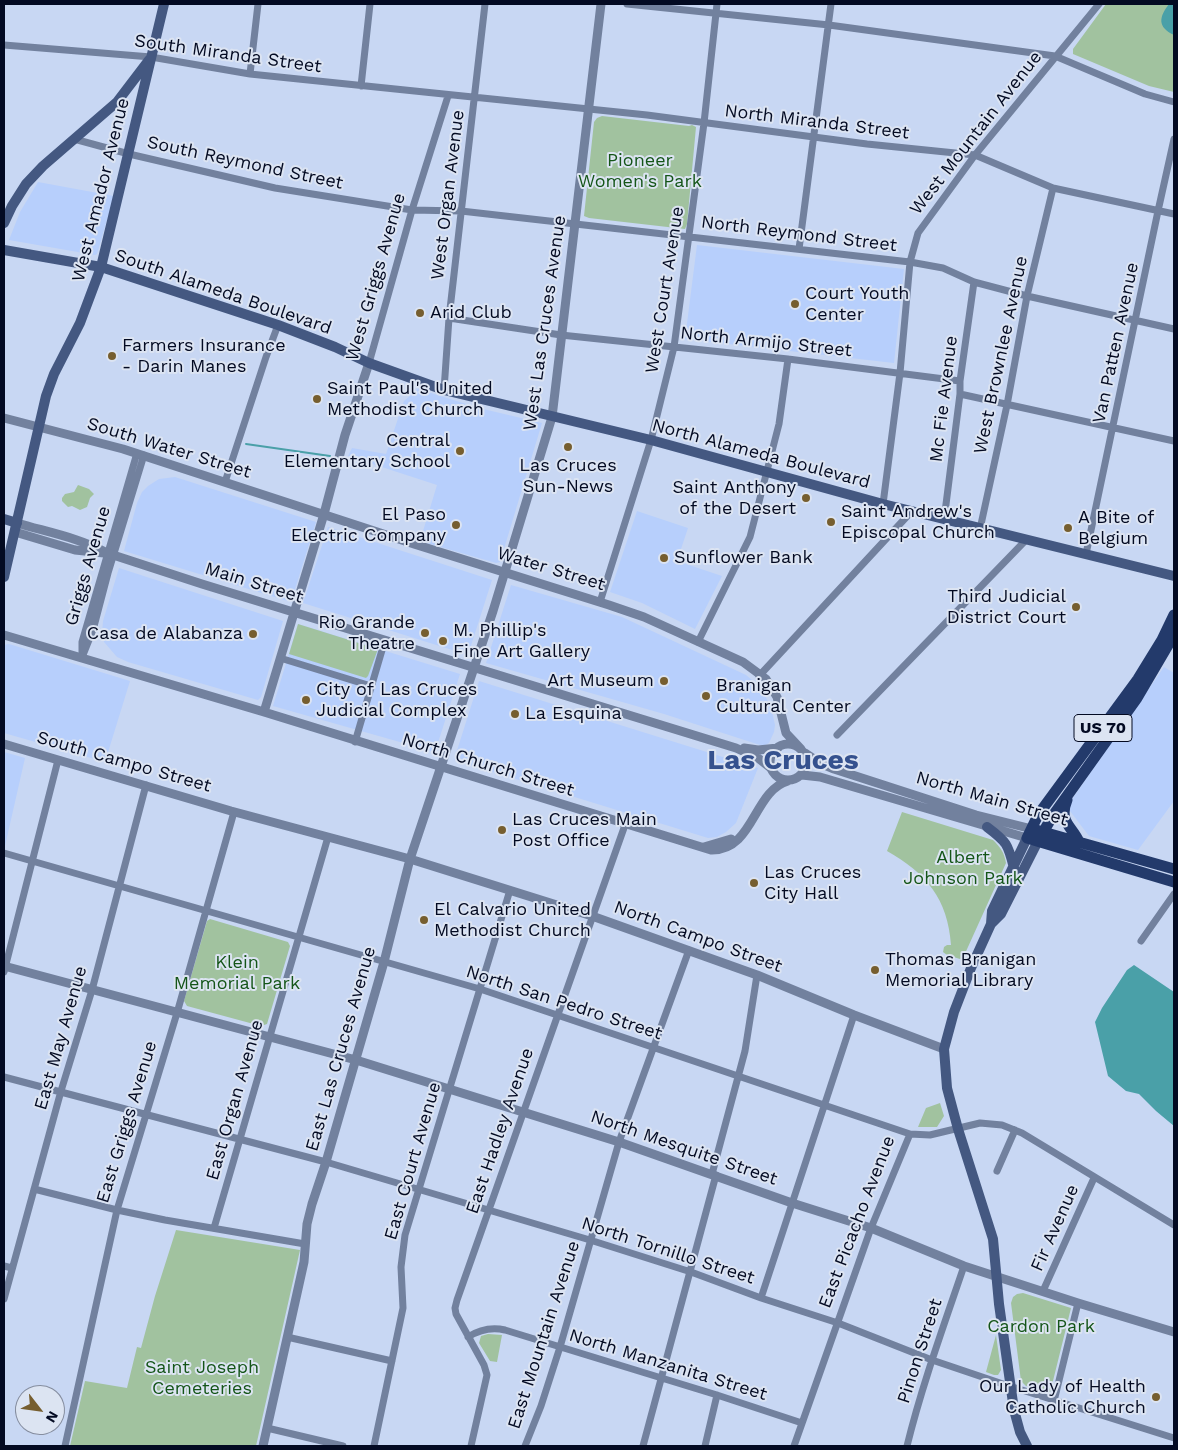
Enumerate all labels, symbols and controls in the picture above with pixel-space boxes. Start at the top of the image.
street label: South Miranda Street [133,30,323,78]
street label: West Mountain Avenue [905,47,1047,219]
street label: West Amador Avenue [68,96,134,284]
street label: North Miranda Street [723,100,911,144]
street label: West Organ Avenue [427,109,469,281]
street label: South Reymond Street [145,132,345,194]
park label: Pioneer Women's Park [578,150,702,192]
street label: West Griggs Avenue [342,190,410,364]
street label: West Court Avenue [641,205,689,375]
street label: North Reymond Street [700,211,898,257]
street label: West Las Cruces Avenue [519,214,571,432]
street label: South Alameda Boulevard [112,245,334,339]
street label: West Brownlee Avenue [969,254,1033,456]
street label: Van Patten Avenue [1088,260,1144,426]
place label: Court Youth Center [805,283,909,326]
marker: Court Youth Center [789,298,801,310]
place label: Arid Club [430,302,512,324]
marker: Arid Club [414,307,426,319]
street label: North Armijo Street [679,322,853,362]
street label: Mc Fie Avenue [926,334,962,464]
place label: Farmers Insurance - Darin Manes [122,335,286,378]
marker: Farmers Insurance - Darin Manes [106,350,118,362]
place label: Saint Paul's United Methodist Church [327,378,493,420]
marker: Saint Paul's United Methodist Church [311,393,323,405]
street label: South Water Street [84,413,254,483]
street label: North Alameda Boulevard [649,414,873,494]
place label: Central Elementary School [284,430,450,472]
marker: Las Cruces Sun-News [562,441,574,453]
marker: Central Elementary School [454,445,466,457]
place label: Las Cruces Sun-News [519,455,617,498]
place label: Saint Anthony of the Desert [672,477,796,520]
marker: Saint Anthony of the Desert [800,492,812,504]
place label: Saint Andrew's Episcopal Church [841,501,995,544]
street label: Griggs Avenue [61,504,115,628]
place label: El Paso Electric Company [291,504,446,546]
place label: A Bite of Belgium [1078,507,1154,550]
marker: Saint Andrew's Episcopal Church [825,516,837,528]
marker: El Paso Electric Company [450,519,462,531]
marker: A Bite of Belgium [1062,522,1074,534]
street label: Water Street [494,542,608,596]
place label: Sunflower Bank [674,547,813,569]
marker: Sunflower Bank [658,552,670,564]
street label: Main Street [202,558,306,608]
place label: Third Judicial District Court [947,586,1066,628]
marker: Third Judicial District Court [1070,601,1082,613]
place label: Rio Grande Theatre [318,612,415,654]
place label: M. Phillip's Fine Art Gallery [453,620,590,662]
place label: Casa de Alabanza [87,623,243,645]
marker: Rio Grande Theatre [419,627,431,639]
marker: Casa de Alabanza [247,628,259,640]
marker: M. Phillip's Fine Art Gallery [437,635,449,647]
place label: Art Museum [547,670,654,692]
marker: Art Museum [658,675,670,687]
place label: Branigan Cultural Center [716,675,851,718]
place label: City of Las Cruces Judicial Complex [316,679,477,722]
marker: Branigan Cultural Center [700,690,712,702]
marker: City of Las Cruces Judicial Complex [300,694,312,706]
place label: La Esquina [525,703,622,725]
marker: La Esquina [509,708,521,720]
road number: US 70 [1074,714,1132,741]
street label: South Campo Street [34,727,214,797]
street label: North Church Street [399,729,577,801]
district label: Las Cruces [707,744,859,778]
street label: North Main Street [913,767,1071,831]
place label: Las Cruces Main Post Office [512,809,657,852]
marker: Las Cruces Main Post Office [496,824,508,836]
park label: Albert Johnson Park [903,847,1023,890]
place label: Las Cruces City Hall [764,862,861,904]
marker: Las Cruces City Hall [748,877,760,889]
street label: North Campo Street [611,896,785,978]
place label: El Calvario United Methodist Church [434,899,591,942]
marker: El Calvario United Methodist Church [418,914,430,926]
street label: East Las Cruces Avenue [301,944,381,1154]
place label: Thomas Branigan Memorial Library [885,949,1036,992]
park label: Klein Memorial Park [174,952,300,994]
street label: North San Pedro Street [463,961,665,1045]
street label: East May Avenue [30,963,92,1113]
marker: Thomas Branigan Memorial Library [869,964,881,976]
street label: East Organ Avenue [202,1017,268,1183]
street label: East Griggs Avenue [92,1038,162,1206]
street label: East Hadley Avenue [461,1045,539,1217]
street label: East Court Avenue [380,1080,446,1242]
street label: North Mesquite Street [588,1106,780,1190]
street label: East Picacho Avenue [814,1133,900,1311]
street label: Fir Avenue [1026,1181,1084,1275]
street label: North Tornillo Street [579,1213,757,1289]
street label: East Mountain Avenue [503,1238,585,1432]
street label: Pinon Street [893,1296,947,1406]
park label: Cardon Park [987,1316,1095,1338]
street label: North Manzanita Street [566,1325,770,1405]
park label: Saint Joseph Cemeteries [145,1357,259,1400]
place label: Our Lady of Health Catholic Church [979,1376,1146,1418]
north arrow [15,1385,65,1435]
marker: Our Lady of Health Catholic Church [1150,1391,1162,1403]
text: N [43,1409,62,1425]

